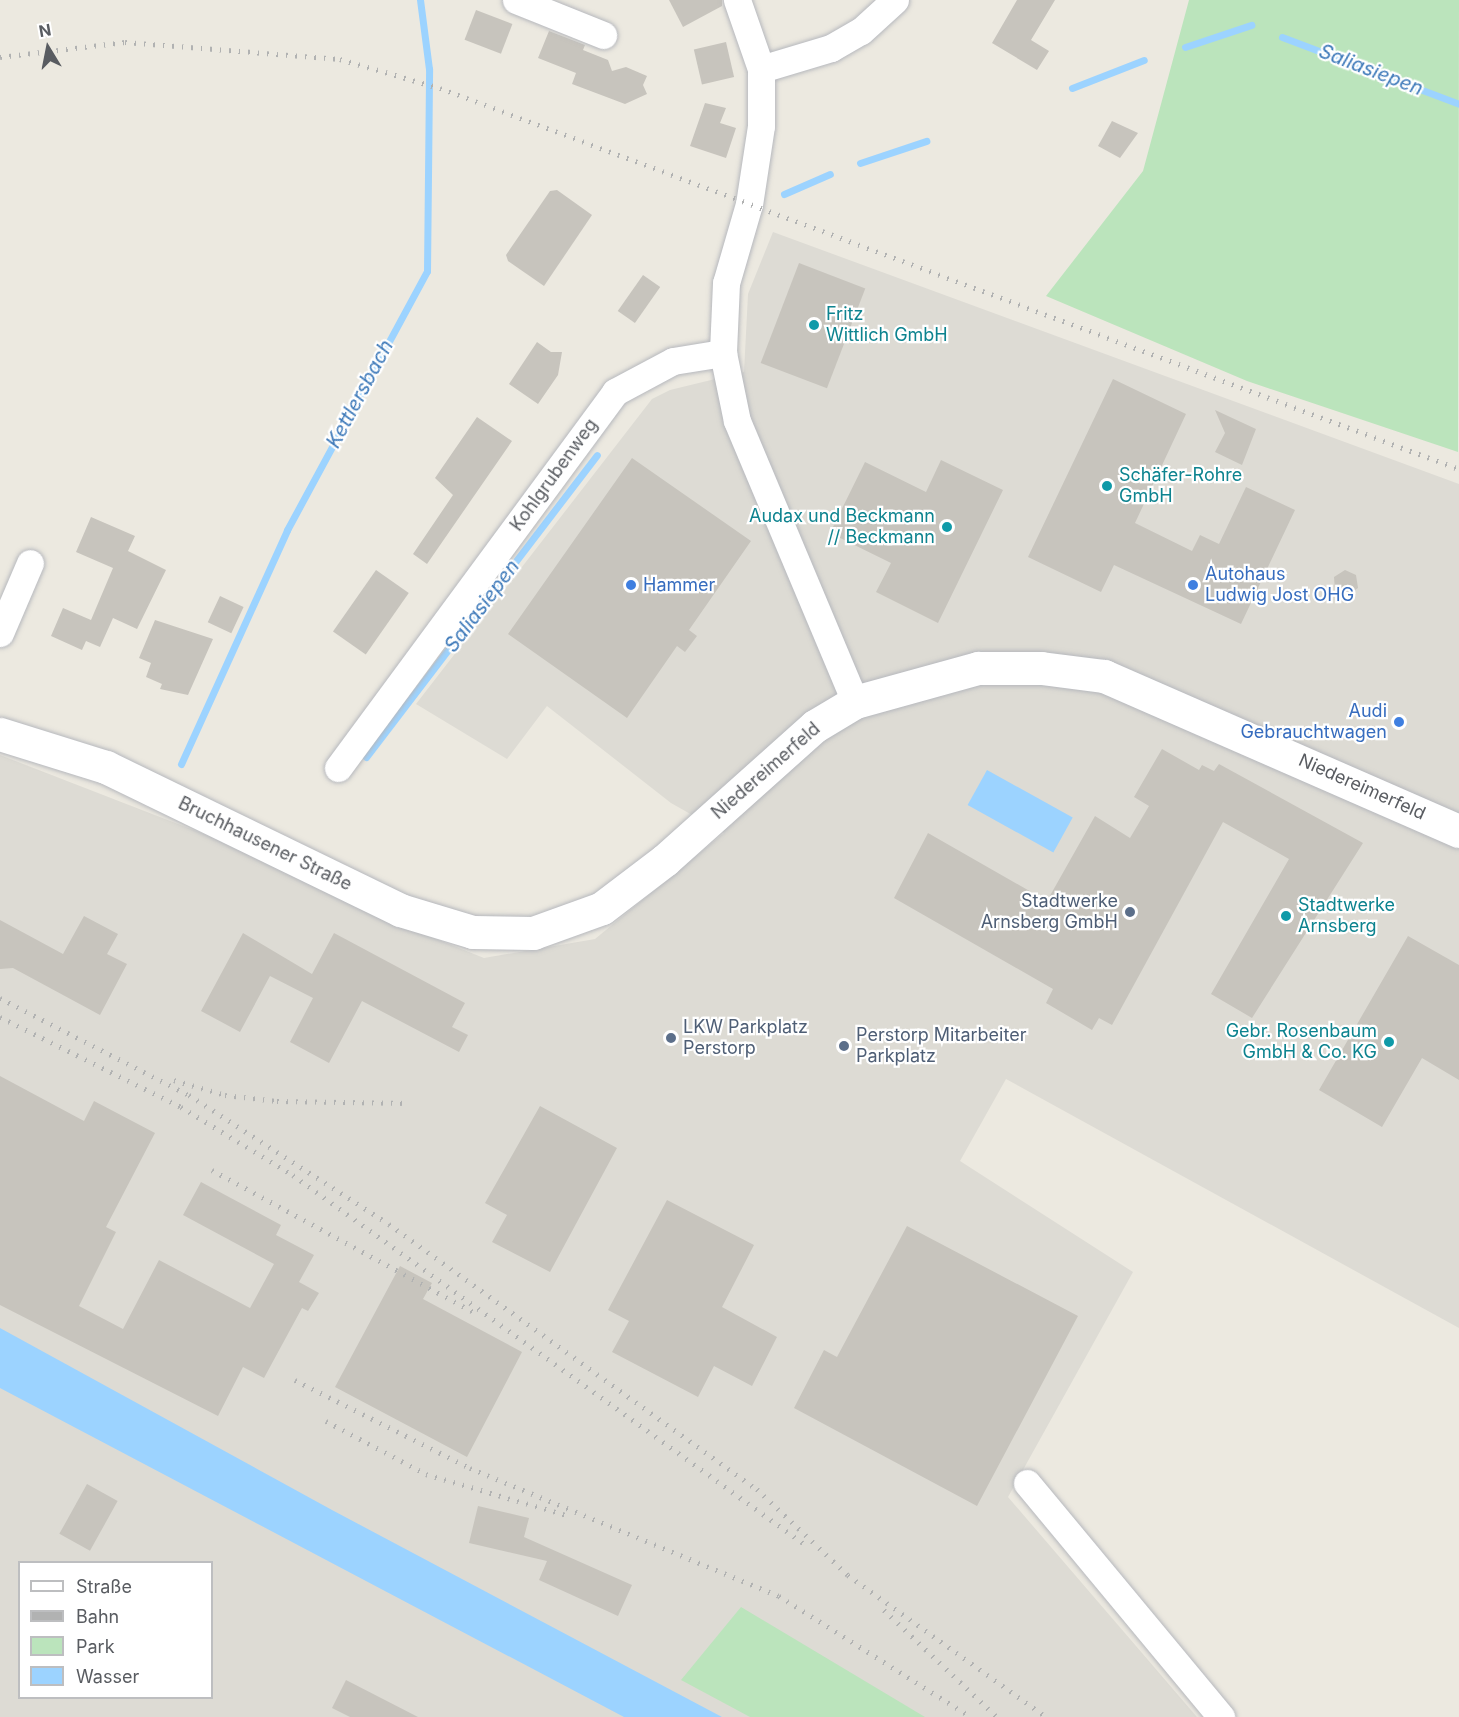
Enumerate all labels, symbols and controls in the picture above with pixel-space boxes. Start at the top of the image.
north arrow [18,18,78,78]
text: N [37,19,53,41]
water label: Saliasiepen [1316,39,1426,101]
place label: Fritz Wittlich GmbH [826,304,948,346]
marker: Fritz Wittlich GmbH [807,318,821,332]
water label: Kettlersbach [321,336,399,452]
street label: Kohlgrubenweg [506,415,602,535]
place label: Schäfer-Rohre GmbH [1119,465,1242,508]
marker: Schäfer-Rohre GmbH [1100,479,1114,493]
place label: Audax und Beckmann // Beckmann [749,506,935,548]
marker: Audax und Beckmann // Beckmann [940,520,954,534]
water label: Saliasiepen [439,555,525,657]
place label: Autohaus Ludwig Jost OHG [1205,564,1354,606]
place label: Hammer [643,574,715,596]
marker: Hammer [624,578,638,592]
marker: Autohaus Ludwig Jost OHG [1186,578,1200,592]
place label: Audi Gebrauchtwagen [1240,701,1387,744]
marker: Audi Gebrauchtwagen [1392,715,1406,729]
street label: Niedereimerfeld [707,718,825,824]
street label: Niedereimerfeld [1295,749,1429,825]
street label: Bruchhausener Straße [175,793,355,895]
place label: Stadtwerke Arnsberg GmbH [981,891,1118,934]
place label: Stadtwerke Arnsberg [1298,895,1395,938]
marker: Stadtwerke Arnsberg GmbH [1123,905,1137,919]
marker: Stadtwerke Arnsberg [1279,909,1293,923]
place label: LKW Parkplatz Perstorp [683,1017,808,1060]
place label: Gebr. Rosenbaum GmbH & Co. KG [1226,1021,1377,1064]
place label: Perstorp Mitarbeiter Parkplatz [856,1025,1026,1068]
marker: LKW Parkplatz Perstorp [664,1031,678,1045]
marker: Gebr. Rosenbaum GmbH & Co. KG [1382,1035,1396,1049]
marker: Perstorp Mitarbeiter Parkplatz [837,1039,851,1053]
legend [18,1561,213,1699]
text: Straße [76,1576,132,1597]
text: Bahn [76,1606,119,1627]
text: Park [76,1636,115,1657]
text: Wasser [76,1666,139,1687]

